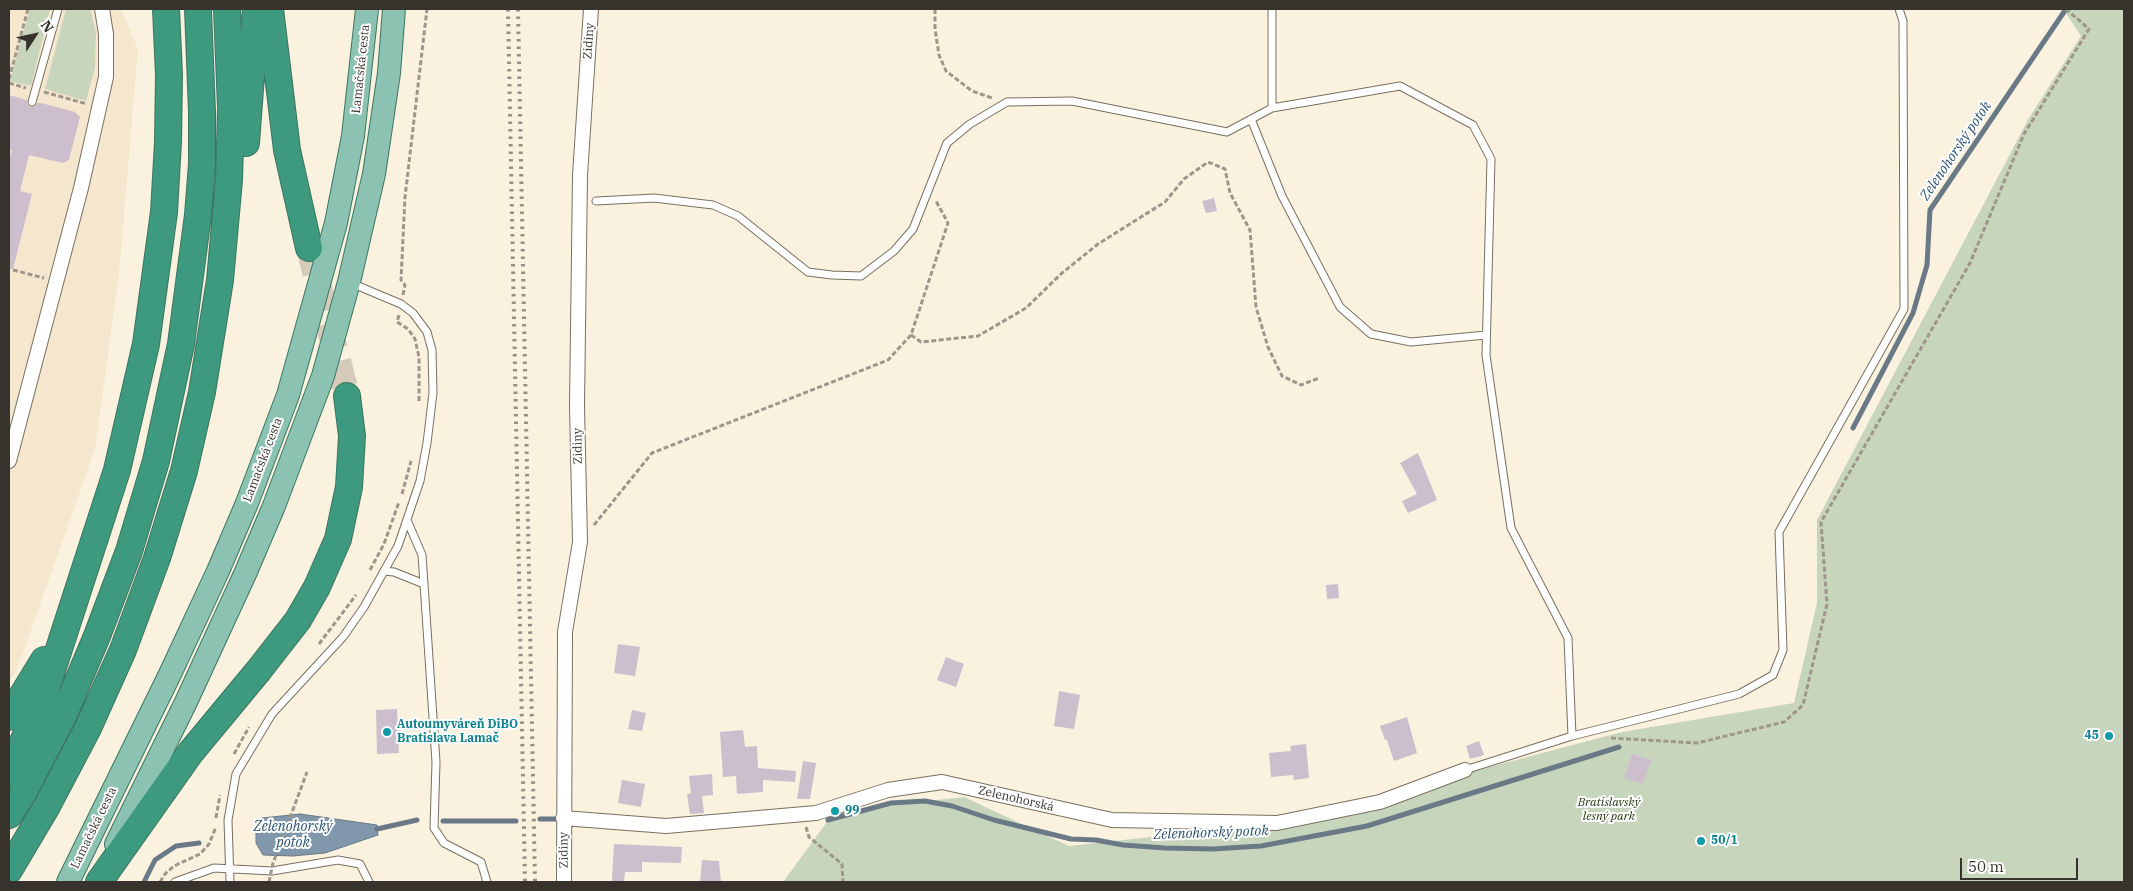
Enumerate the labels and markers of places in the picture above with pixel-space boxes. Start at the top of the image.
place label: Autoumyváreň DiBO Bratislava Lamač [397,718,518,746]
marker: Autoumyváreň DiBO Bratislava Lamač [381,726,393,738]
place label: 45 [2085,729,2099,743]
marker: 45 [2103,730,2115,742]
place label: 99 [845,804,859,818]
marker: 99 [829,805,841,817]
place label: 50/1 [1711,834,1738,848]
marker: 50/1 [1695,835,1707,847]

